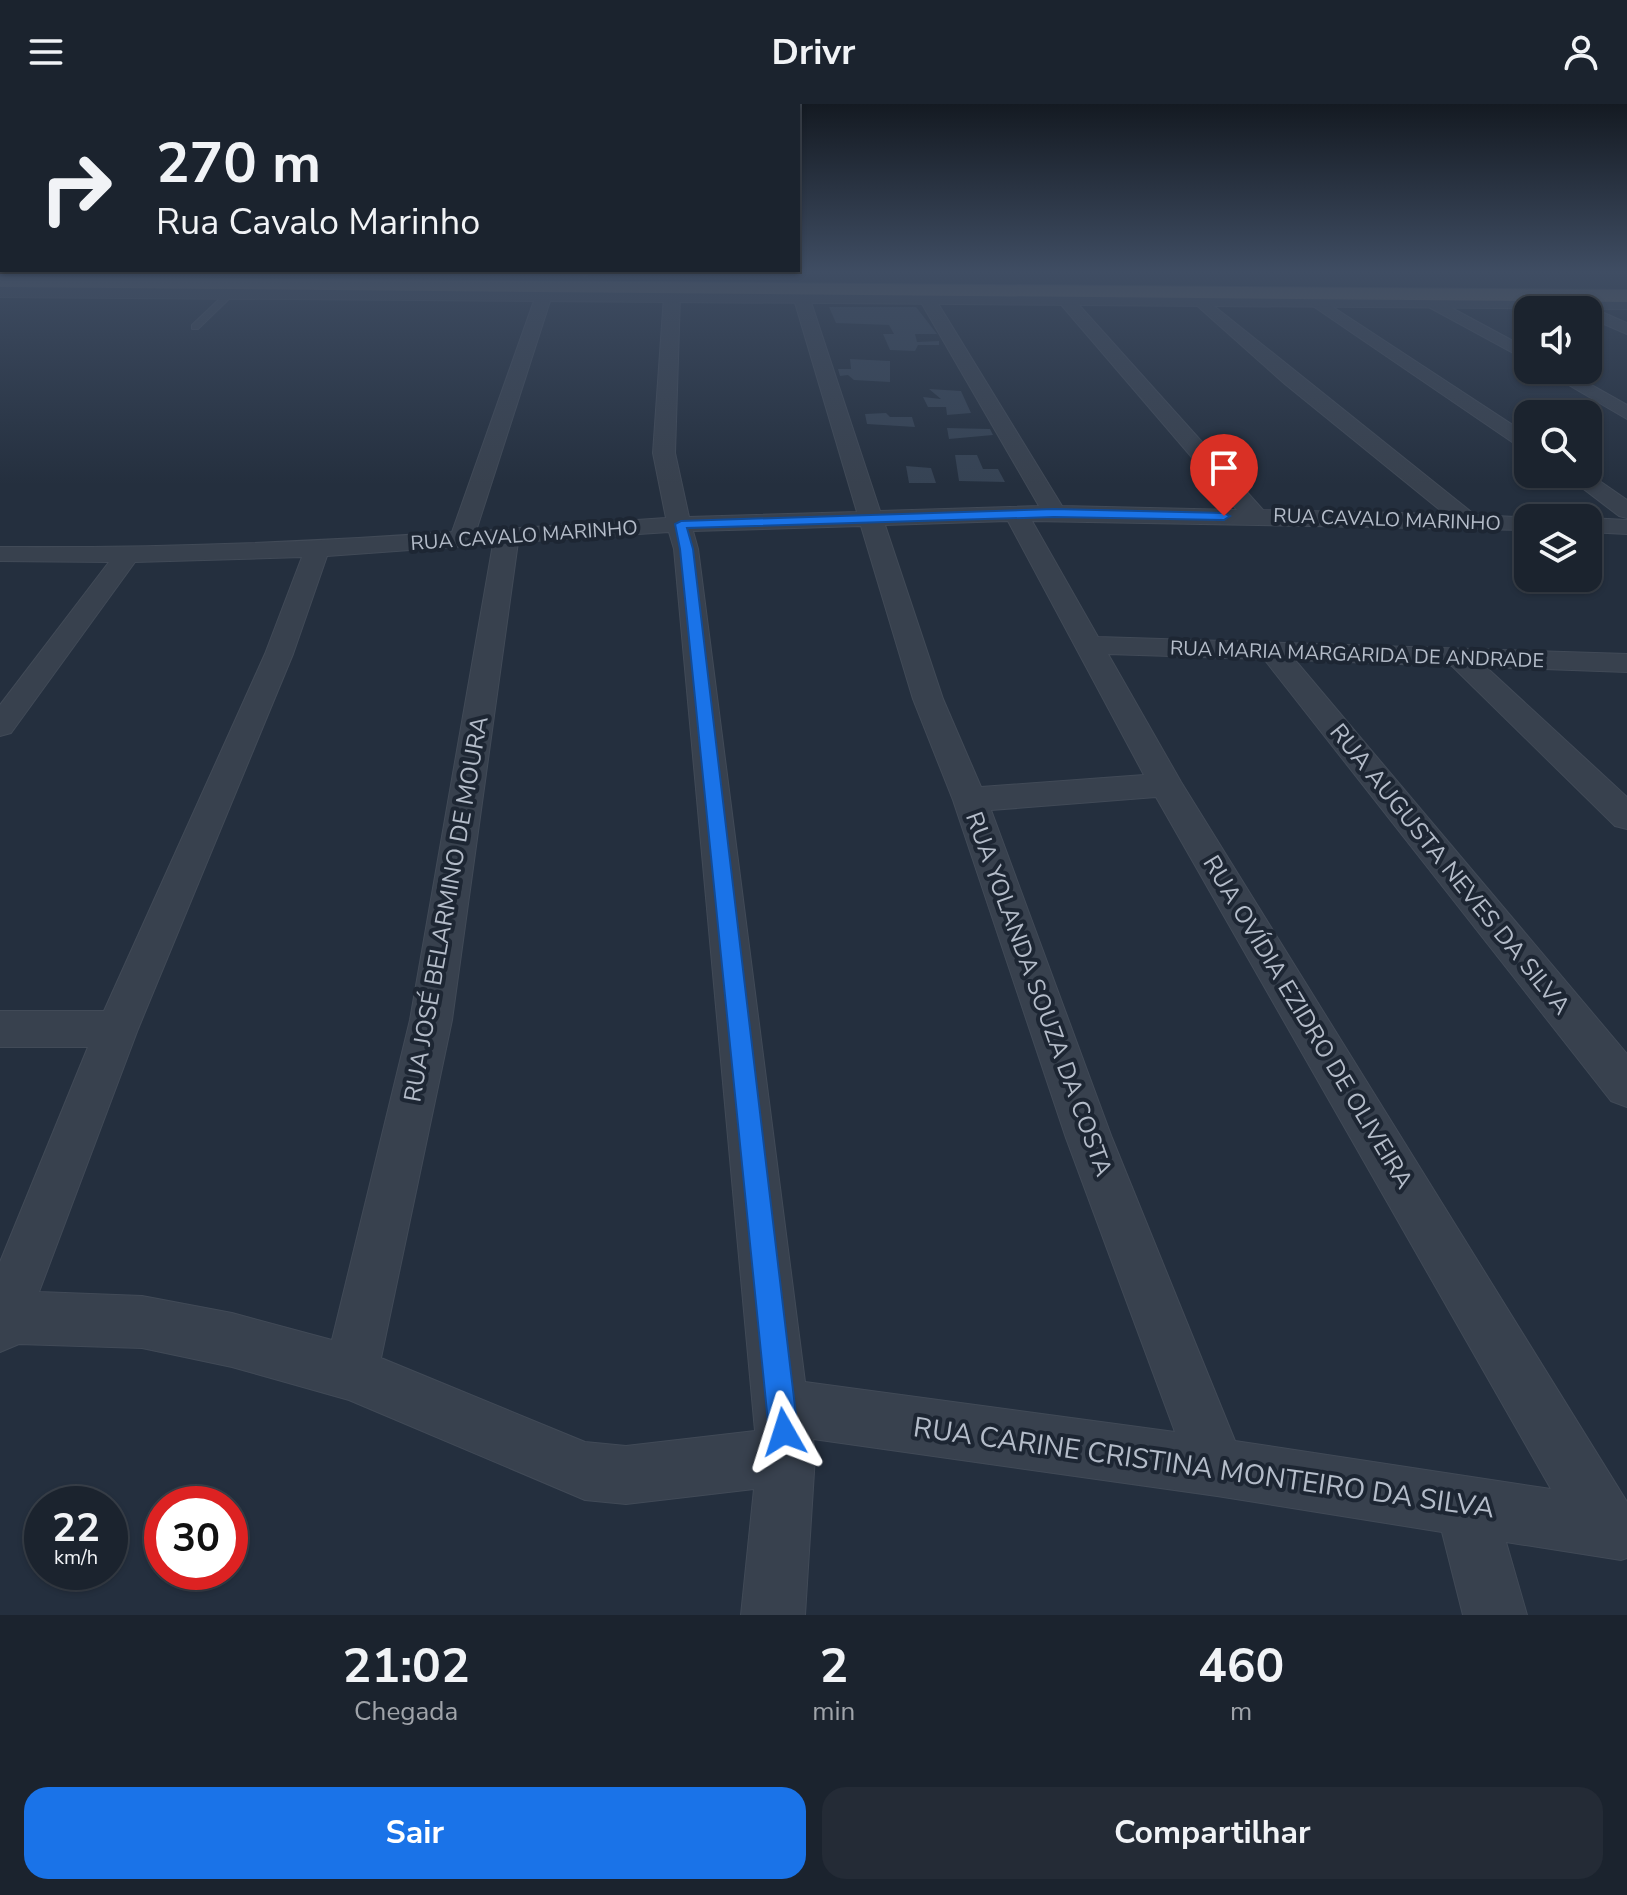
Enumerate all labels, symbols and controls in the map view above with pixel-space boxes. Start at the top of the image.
text: Drivr [772,28,855,77]
icon: menu [24,30,68,74]
icon: person [1559,30,1603,74]
text: 270 m [156,125,321,202]
icon: right [24,136,128,240]
text: Rua Cavalo Marinho [156,198,480,247]
map controls [1514,296,1602,592]
button: sound [1514,296,1602,384]
button: search [1514,400,1602,488]
pin [1190,434,1258,516]
icon: arrive [1202,446,1246,490]
street label: RUA CAVALO MARINHO [1273,502,1501,537]
button: layers [1514,504,1602,592]
street label: RUA CAVALO MARINHO [410,514,638,557]
street label: RUA MARIA MARGARIDA DE ANDRADE [1169,634,1545,675]
street label: RUA JOSÉ BELARMINO DE MOURA [396,713,496,1104]
street label: RUA AUGUSTA NEVES DA SILVA [1322,717,1578,1022]
street label: RUA YOLANDA SOUZA DA COSTA [958,807,1120,1181]
street label: RUA OVÍDIA EZIDRO DE OLIVEIRA [1196,849,1421,1195]
position arrow [742,1390,826,1474]
street label: RUA CARINE CRISTINA MONTEIRO DA SILVA [911,1408,1497,1528]
speed limit sign: 30 [144,1486,248,1590]
text: 22 [52,1501,100,1555]
text: km/h [54,1544,98,1571]
text: 21:02 [343,1633,470,1699]
text: 2 [819,1633,848,1699]
text: 460 [1198,1633,1284,1699]
text: Chegada [354,1694,458,1729]
text: min [812,1694,855,1729]
text: m [1230,1694,1252,1729]
button: Sair [24,1787,806,1879]
button: Compartilhar [822,1787,1603,1879]

